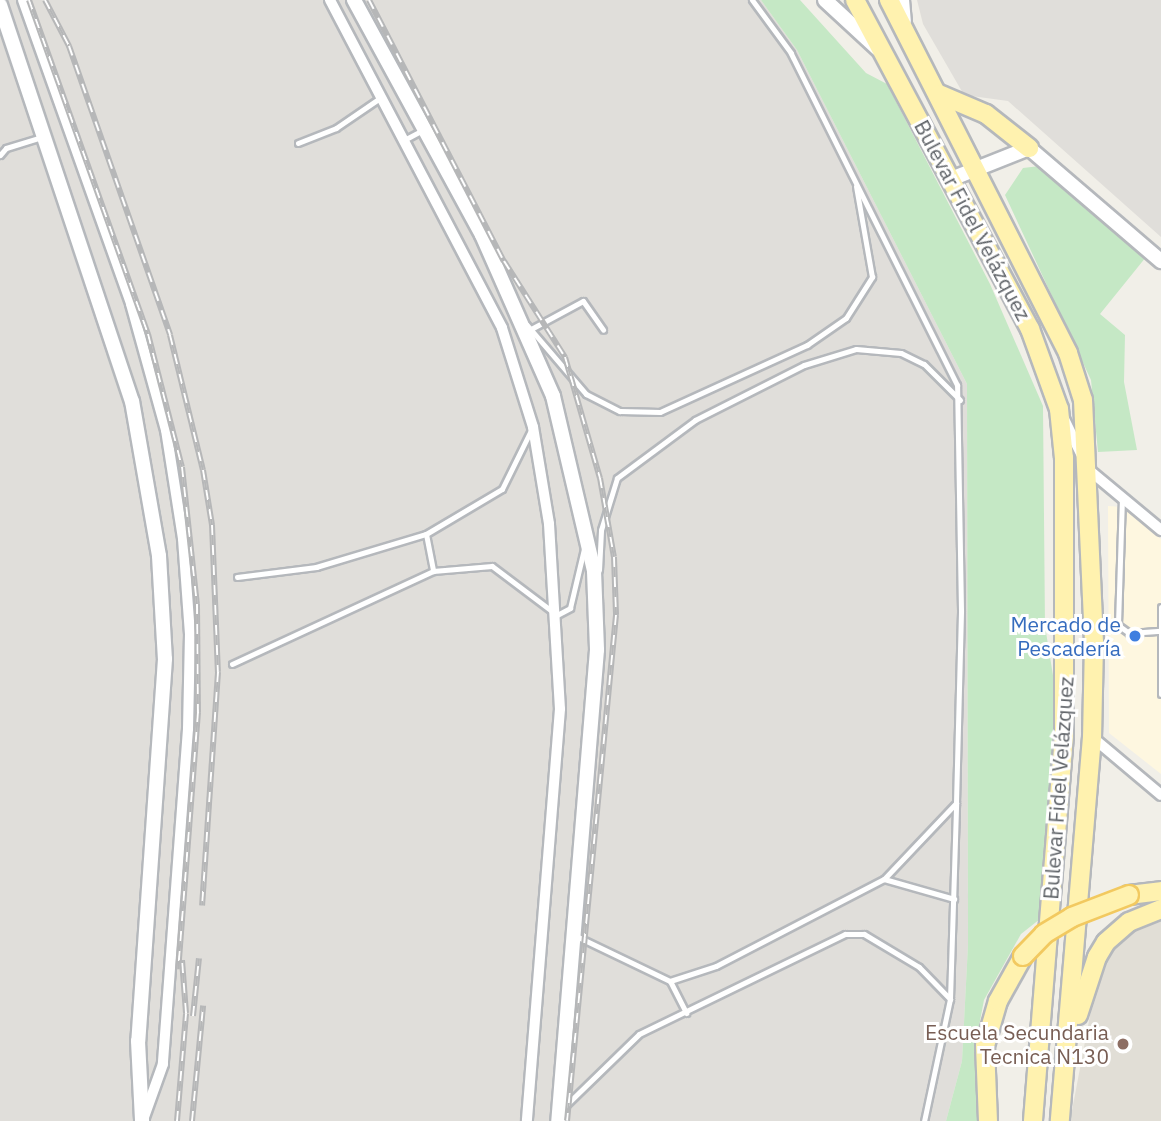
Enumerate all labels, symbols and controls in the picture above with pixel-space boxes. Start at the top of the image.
street label: Bulevar Fidel Velázquez [909,115,1037,325]
place label: Mercado de Pescadería [1010,611,1121,661]
marker: Mercado de Pescadería [1127,628,1143,644]
street label: Bulevar Fidel Velázquez [1038,676,1078,900]
place label: Escuela Secundaria Tecnica N130 [925,1019,1109,1069]
marker: Escuela Secundaria Tecnica N130 [1115,1036,1131,1052]

